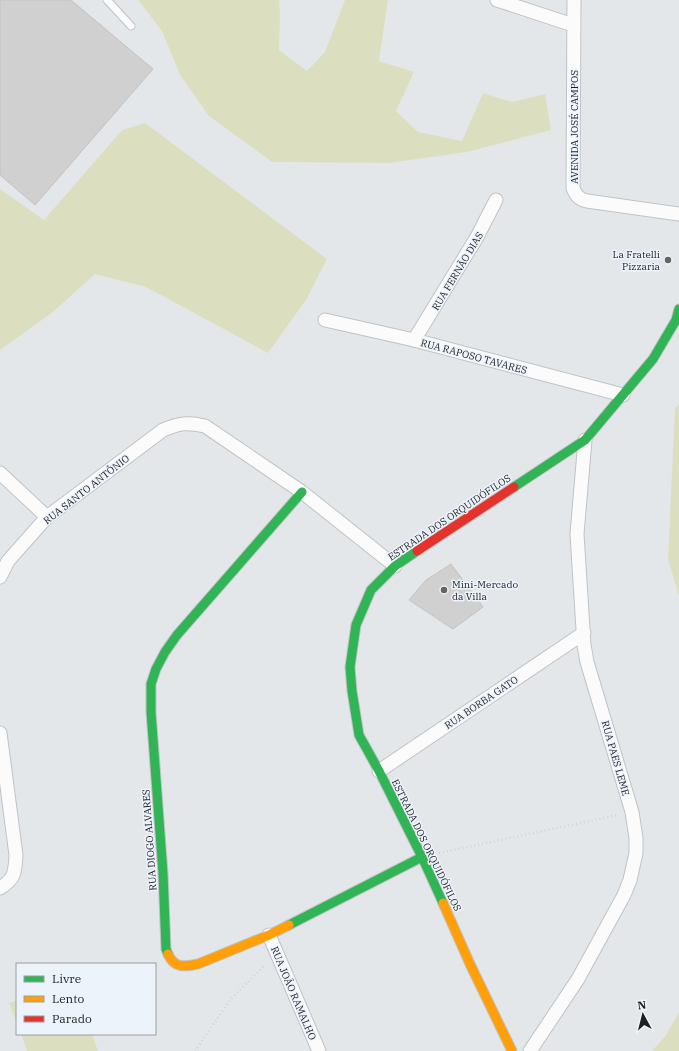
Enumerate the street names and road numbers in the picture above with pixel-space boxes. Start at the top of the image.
street label: AVENIDA JOSÉ CAMPOS [568,70,581,184]
street label: RUA FERNÃO DIAS [429,230,486,313]
street label: RUA RAPOSO TAVARES [419,336,529,377]
street label: RUA SANTO ANTÔNIO [41,452,132,527]
street label: ESTRADA DOS ORQUIDÓFILOS [385,471,513,563]
street label: RUA BORBA GATO [442,673,521,732]
street label: RUA PAES LEME [599,719,632,797]
street label: ESTRADA DOS ORQUIDÓFILOS [389,777,464,914]
street label: RUA DIOGO ALVARES [139,789,160,891]
street label: RUA JOÃO RAMALHO [268,944,319,1042]

